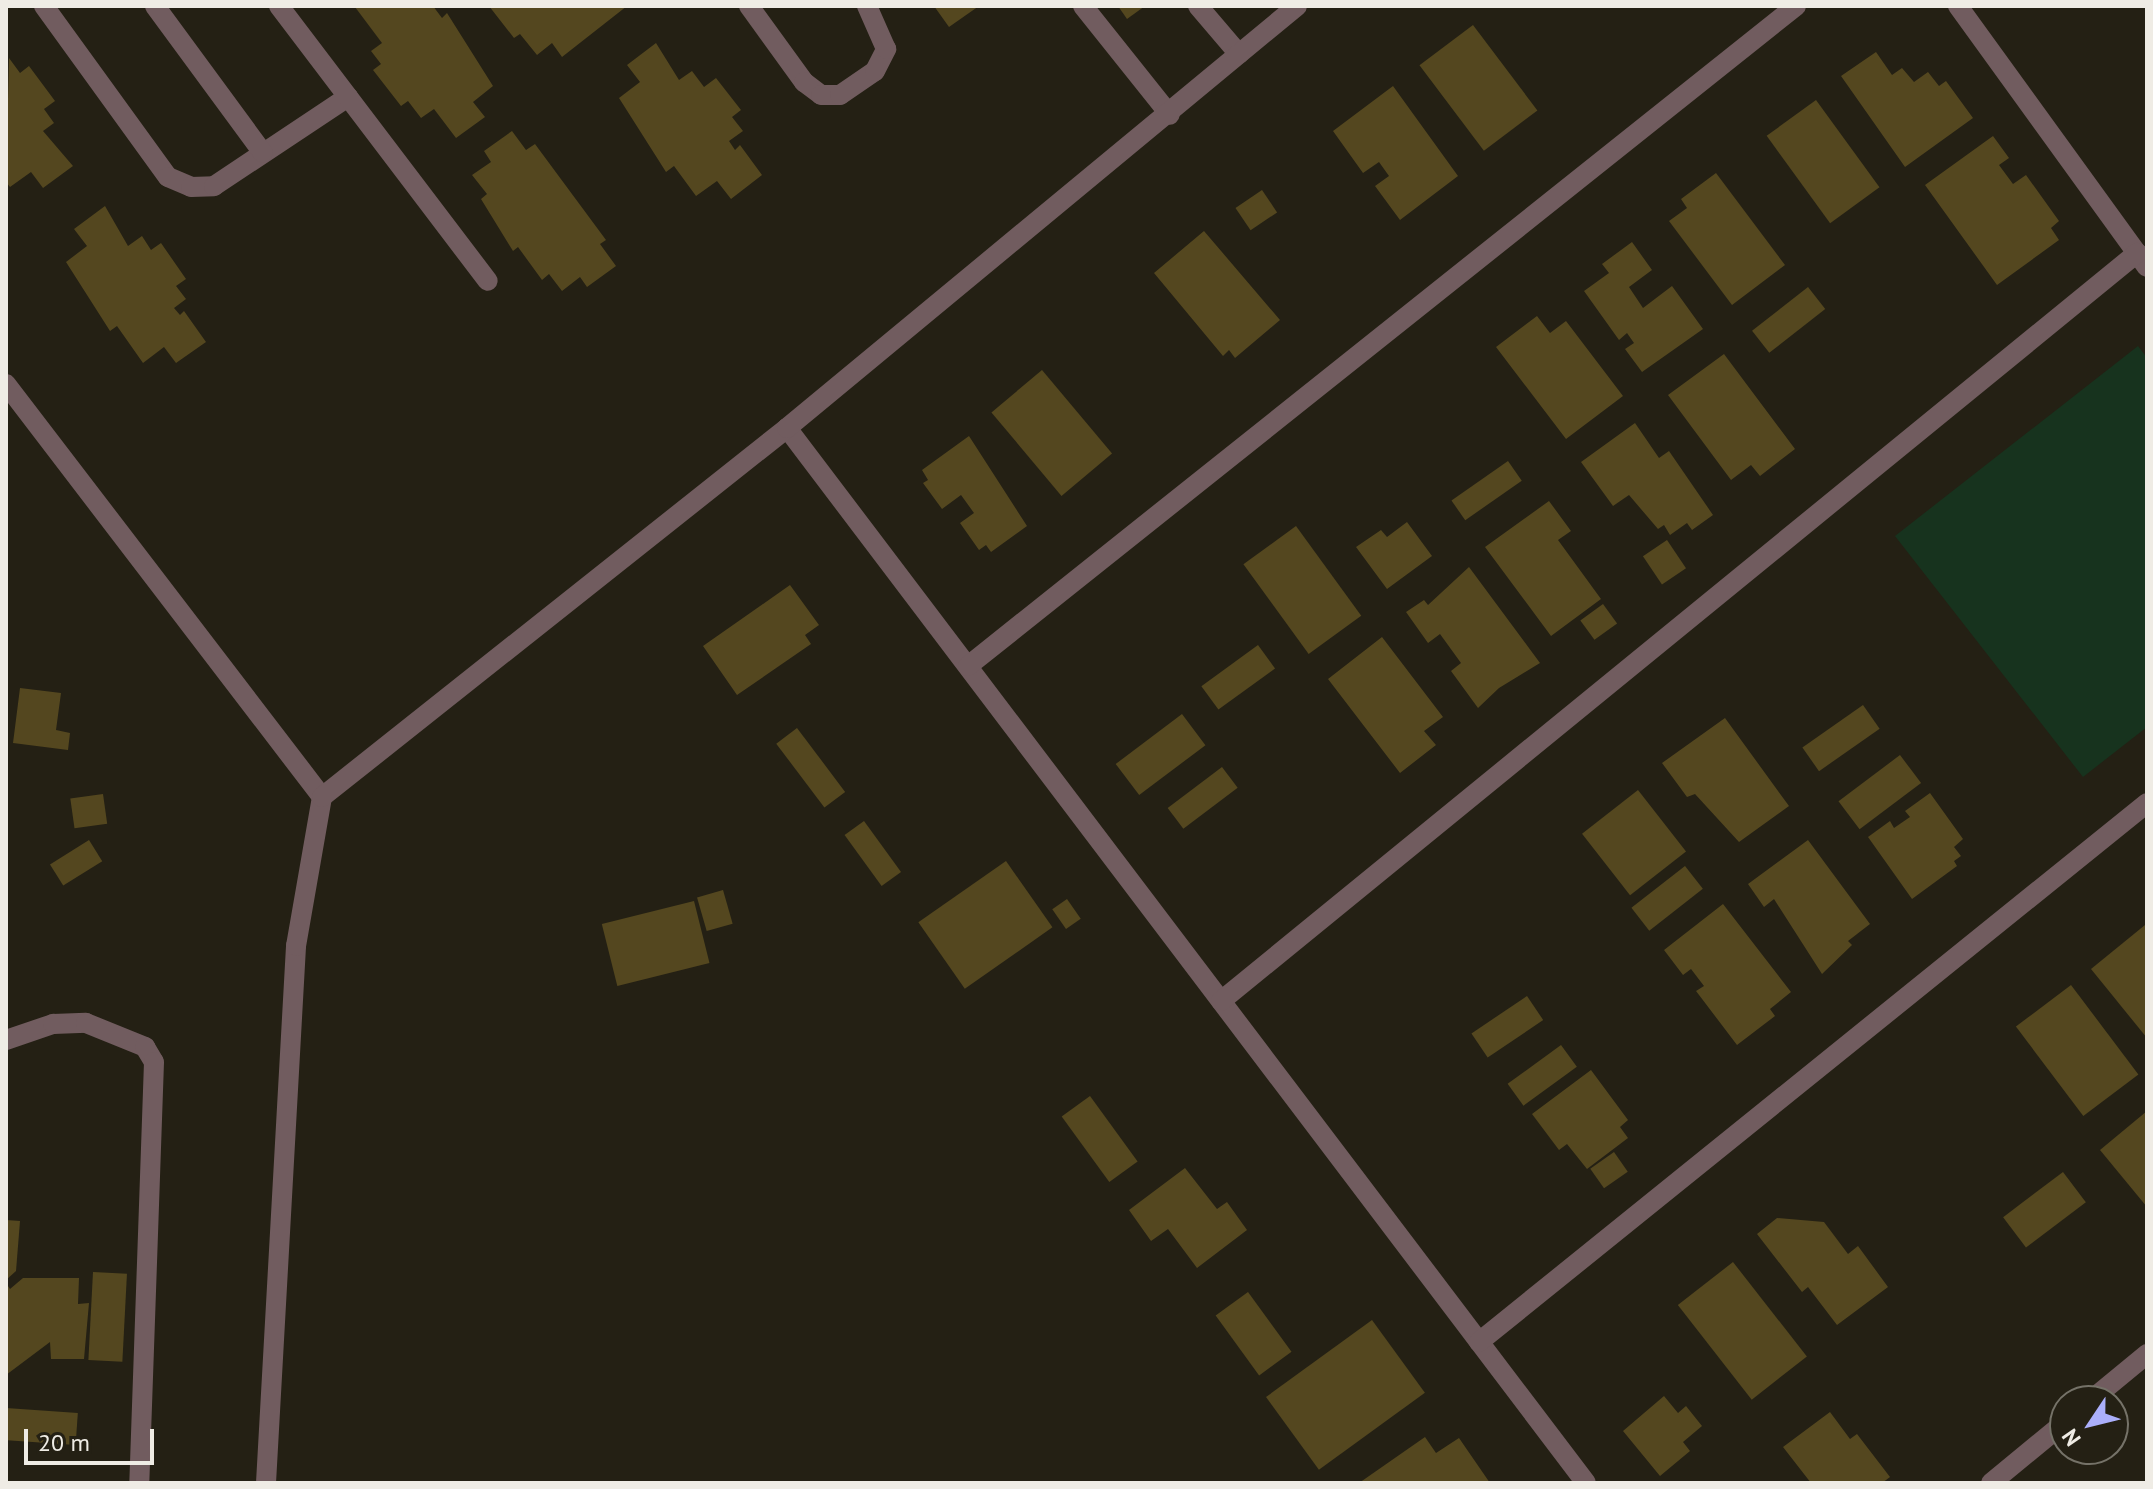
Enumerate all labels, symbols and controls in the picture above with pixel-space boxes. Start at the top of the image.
north arrow [2049,1385,2129,1465]
scale bar [28,1413,158,1463]
text: N [2055,1424,2087,1452]
text: 20 m [38,1427,90,1458]

